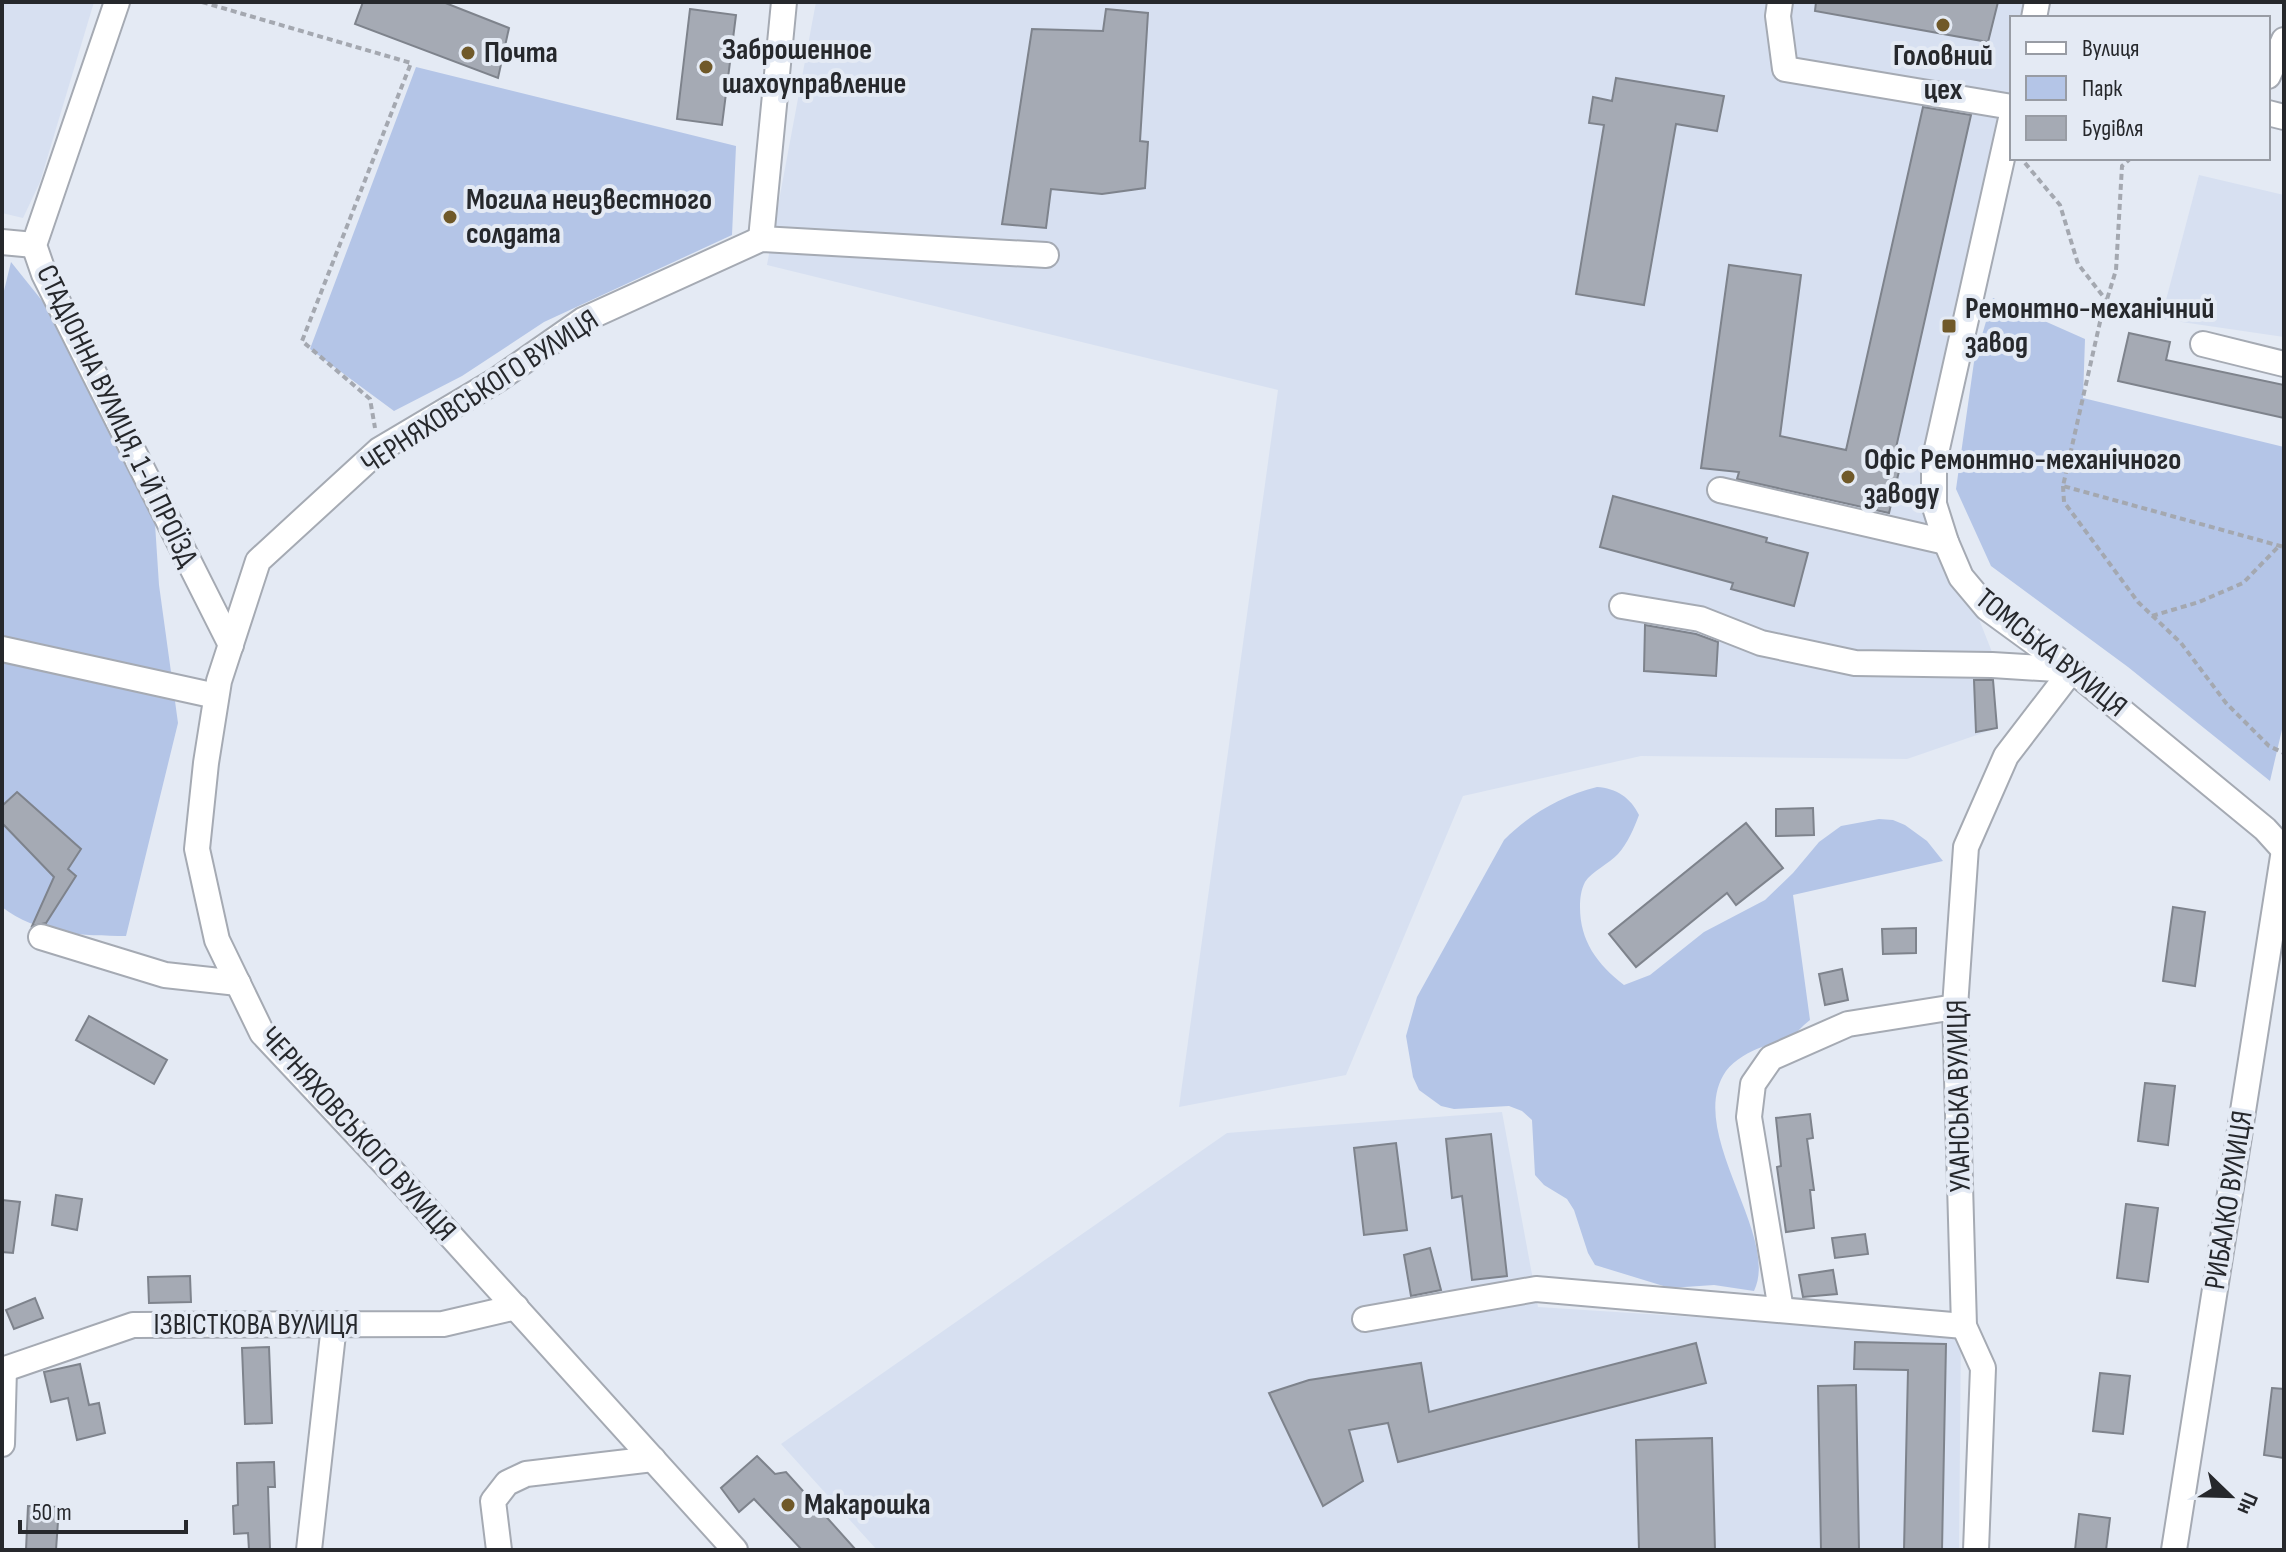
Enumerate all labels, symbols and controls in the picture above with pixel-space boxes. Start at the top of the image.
marker: Головний цех [1934,16,1952,34]
legend [2010,16,2270,160]
place label: Заброшенное шахоуправление [722,32,906,102]
text: Вулиця [2082,34,2140,63]
place label: Почта [484,35,558,71]
place label: Головний цех [1893,38,1993,108]
marker: Почта [459,44,477,62]
marker: Заброшенное шахоуправление [697,58,715,76]
text: Парк [2082,74,2123,103]
text: Будівля [2082,114,2143,143]
place label: Могила неизвестного солдата [466,182,712,252]
marker: Могила неизвестного солдата [441,208,459,226]
street label: СТАДІОННА ВУЛИЦЯ, 1-Й ПРОЇЗД [28,259,206,573]
place label: Ремонтно-механічний завод [1965,291,2214,361]
street label: ЧЕРНЯХОВСЬКОГО ВУЛИЦЯ [355,302,605,482]
marker: Ремонтно-механічний завод [1940,317,1958,335]
place label: Офіс Ремонтно-механічного заводу [1864,442,2181,512]
marker: Офіс Ремонтно-механічного заводу [1839,468,1857,486]
street label: ТОМСЬКА ВУЛИЦЯ [1968,581,2134,725]
street label: УЛАНСЬКА ВУЛИЦЯ [1939,999,1979,1193]
street label: ЧЕРНЯХОВСЬКОГО ВУЛИЦЯ [252,1020,464,1248]
street label: РИБАЛКО ВУЛИЦЯ [2197,1108,2261,1292]
street label: IЗВIСТКОВА ВУЛИЦЯ [154,1307,359,1343]
north arrow [2190,1456,2270,1536]
scale bar [20,1484,186,1534]
place label: Макарошка [804,1487,930,1523]
text: Пн [2230,1488,2264,1518]
marker: Макарошка [779,1496,797,1514]
text: 50 m [32,1498,72,1527]

